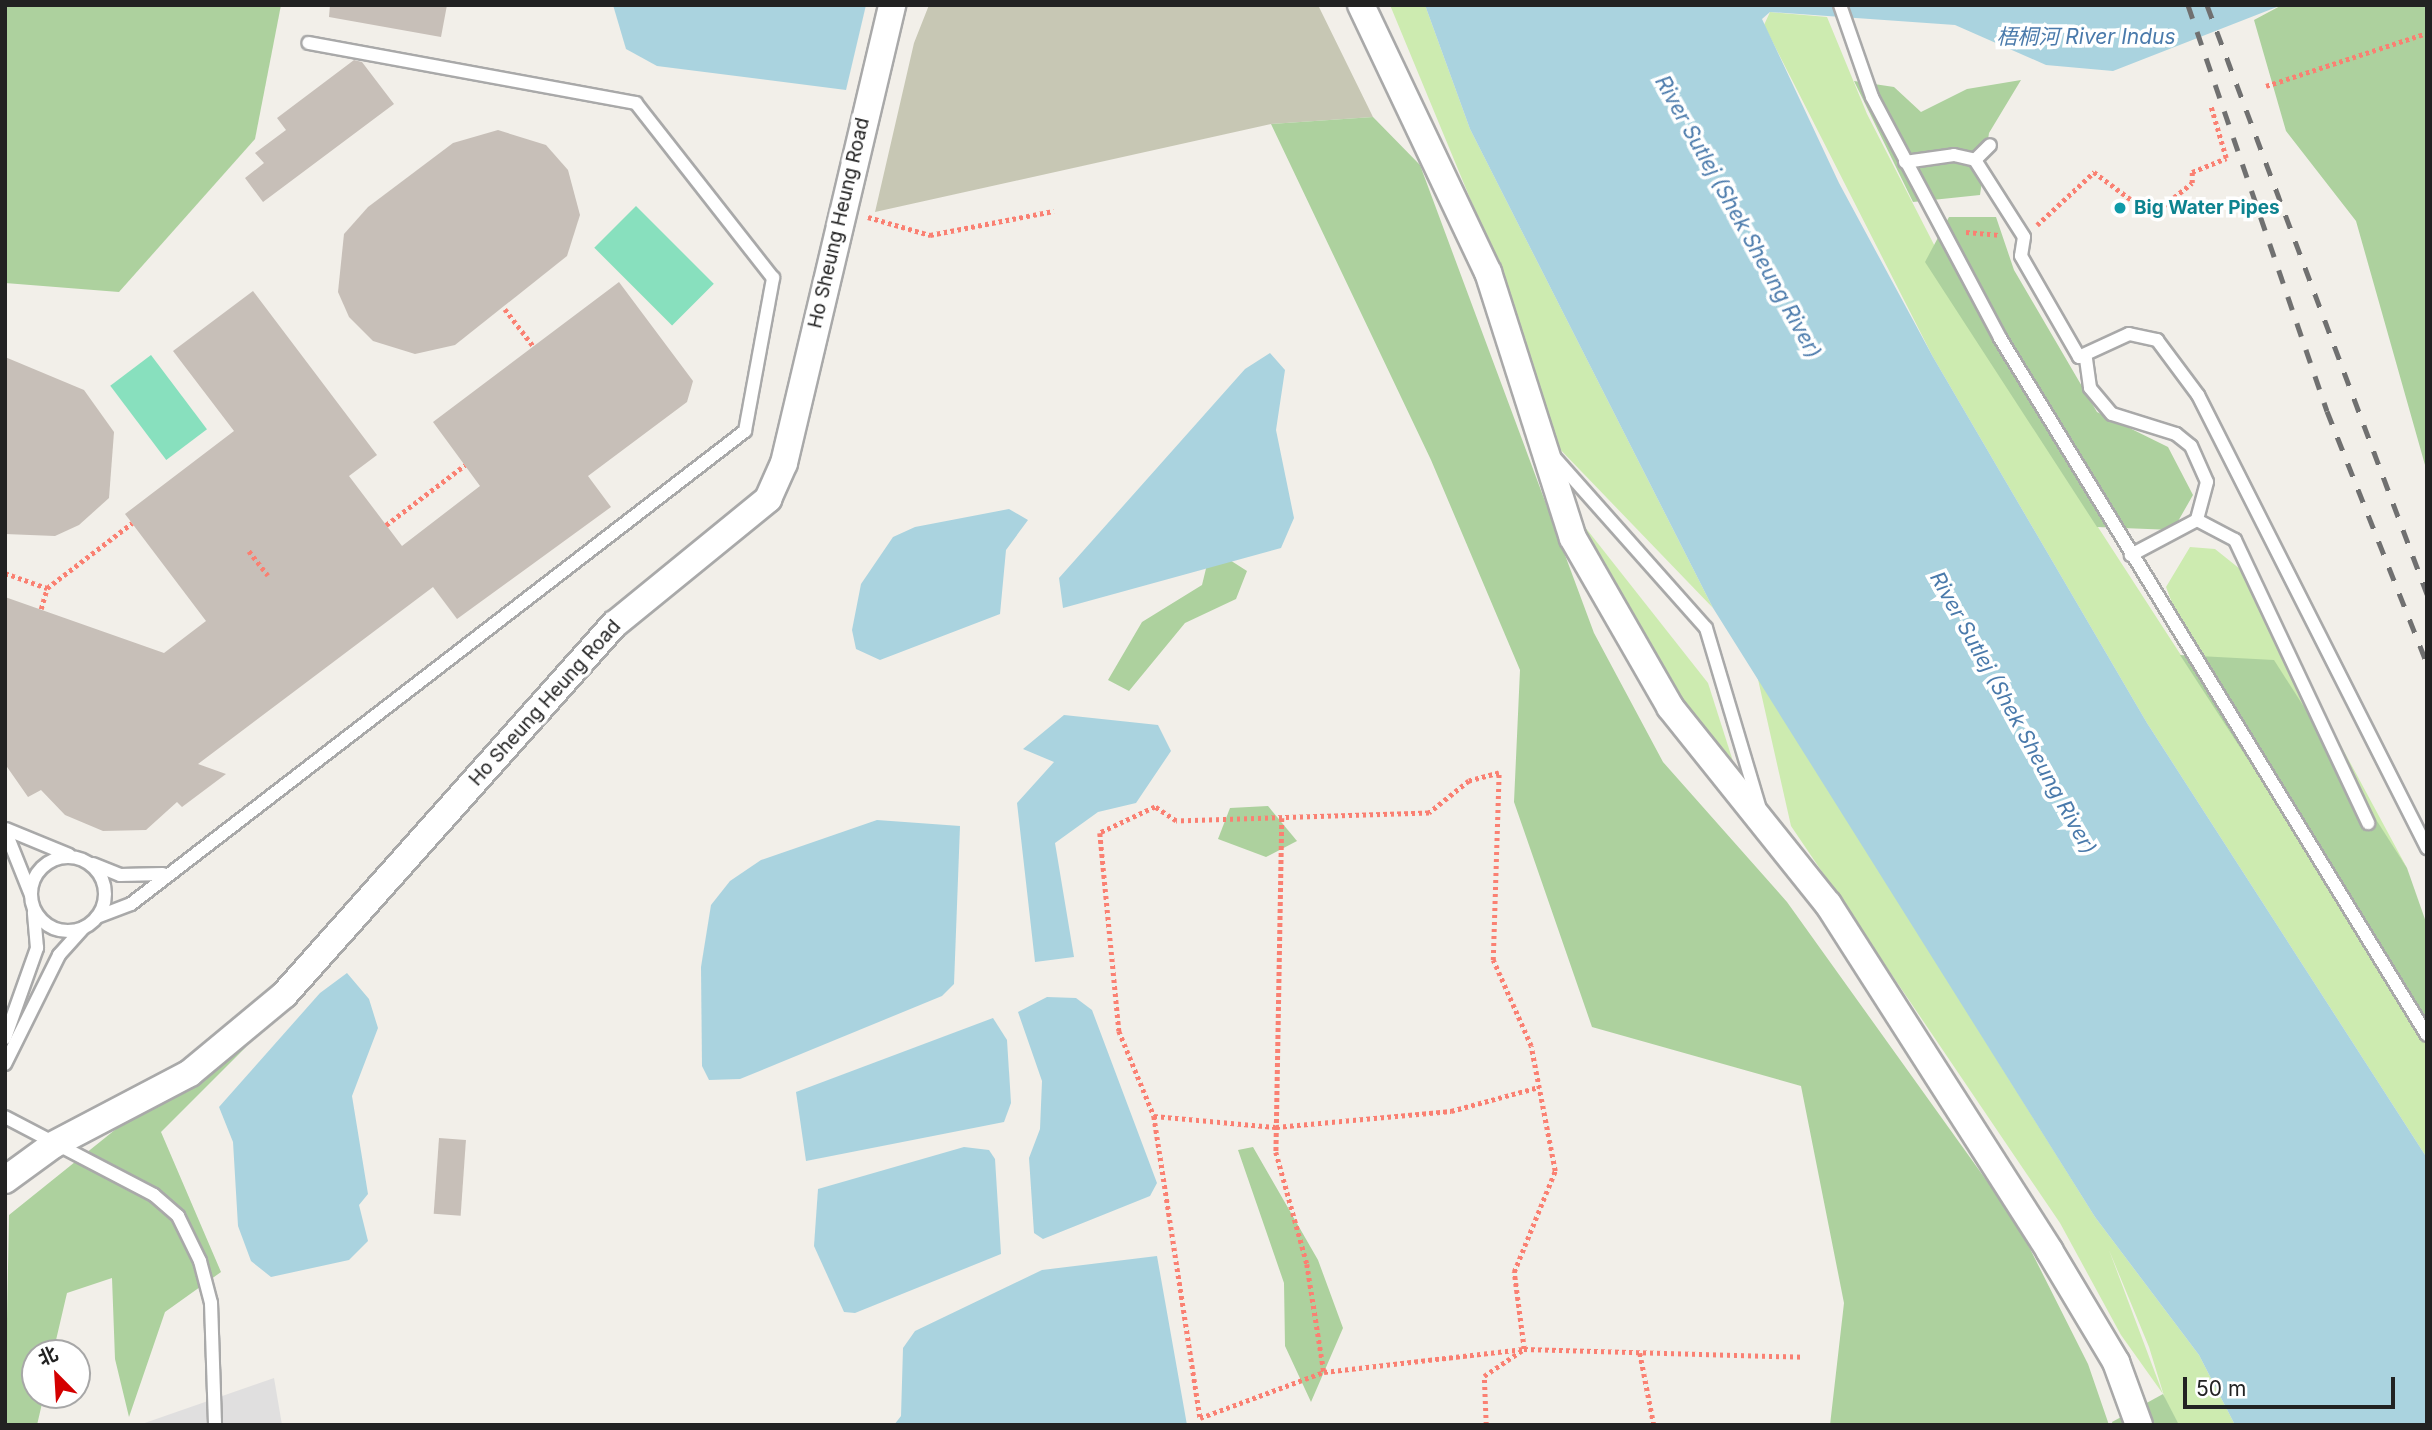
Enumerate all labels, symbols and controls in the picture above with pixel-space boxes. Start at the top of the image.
water label: 梧桐河 River Indus [1996,24,2176,50]
water label: River Sutlej (Shek Sheung River) [1650,71,1826,363]
street label: Ho Sheung Heung Road [804,116,874,330]
place label: Big Water Pipes [2134,197,2280,219]
marker: Big Water Pipes [2112,200,2128,216]
water label: River Sutlej (Shek Sheung River) [1925,567,2101,859]
street label: Ho Sheung Heung Road [464,615,626,791]
north arrow [21,1339,91,1409]
text: 北 [35,1342,61,1371]
scale bar [2187,1364,2399,1408]
text: 50 m [2196,1376,2246,1401]

